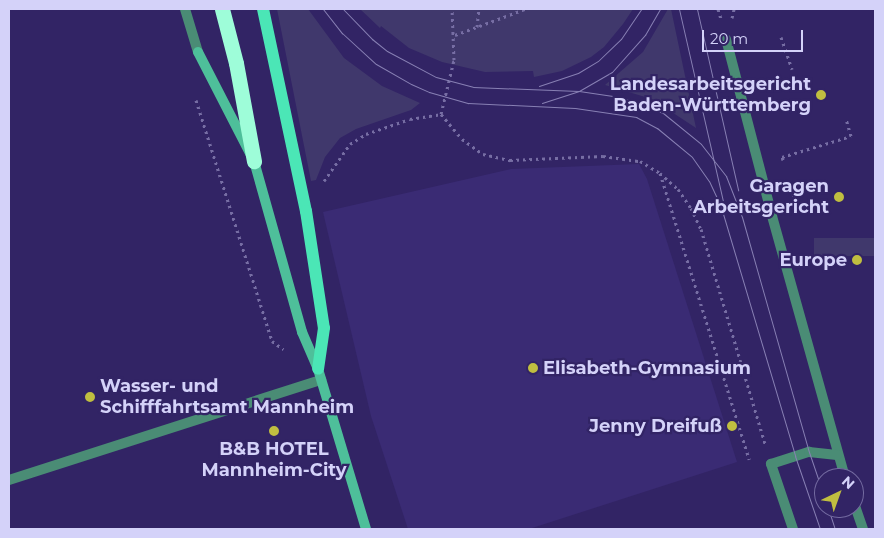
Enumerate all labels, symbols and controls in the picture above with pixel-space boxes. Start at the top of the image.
scale bar [704,20,805,52]
text: 20 m [710,29,748,48]
place label: Landesarbeitsgericht Baden-Württemberg [610,74,811,116]
marker: Landesarbeitsgericht Baden-Württemberg [815,89,827,101]
place label: Garagen Arbeitsgericht [693,176,829,218]
marker: Garagen Arbeitsgericht [833,191,845,203]
place label: Europe [779,249,847,271]
marker: Europe [851,254,863,266]
place label: Elisabeth-Gymnasium [543,357,751,379]
marker: Elisabeth-Gymnasium [527,362,539,374]
place label: Wasser- und Schifffahrtsamt Mannheim [100,376,354,418]
marker: Wasser- und Schifffahrtsamt Mannheim [84,391,96,403]
place label: Jenny Dreifuß [589,415,722,437]
marker: Jenny Dreifuß [726,420,738,432]
marker: B&B HOTEL Mannheim-City [268,425,280,437]
place label: B&B HOTEL Mannheim-City [202,439,346,482]
north arrow [814,468,864,518]
text: N [838,472,859,493]

